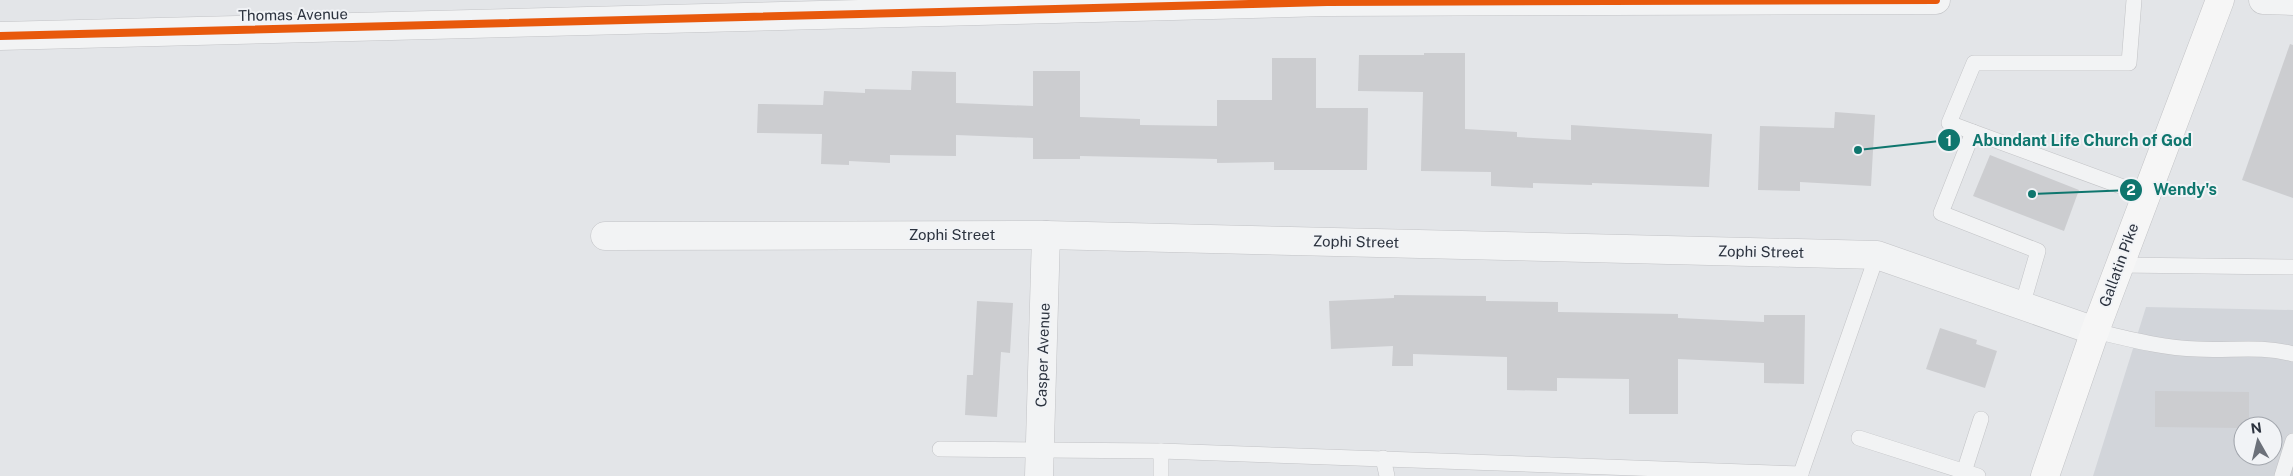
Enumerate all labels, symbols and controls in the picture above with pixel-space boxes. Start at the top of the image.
street label: Thomas Avenue [238,5,348,24]
callout: Abundant Life Church of God [1937,125,2202,156]
text: Abundant Life Church of God [1972,131,2192,150]
text: 1 [1946,132,1952,149]
callout: Wendy's [2119,174,2227,205]
text: Wendy's [2153,180,2217,199]
text: 2 [2126,181,2136,198]
street label: Gallatin Pike [2096,221,2142,309]
street label: Zophi Street [909,226,995,243]
street label: Zophi Street [1313,232,1400,251]
street label: Zophi Street [1718,242,1805,261]
street label: Casper Avenue [1032,302,1053,407]
north arrow [2233,416,2283,466]
text: N [2250,419,2263,437]

